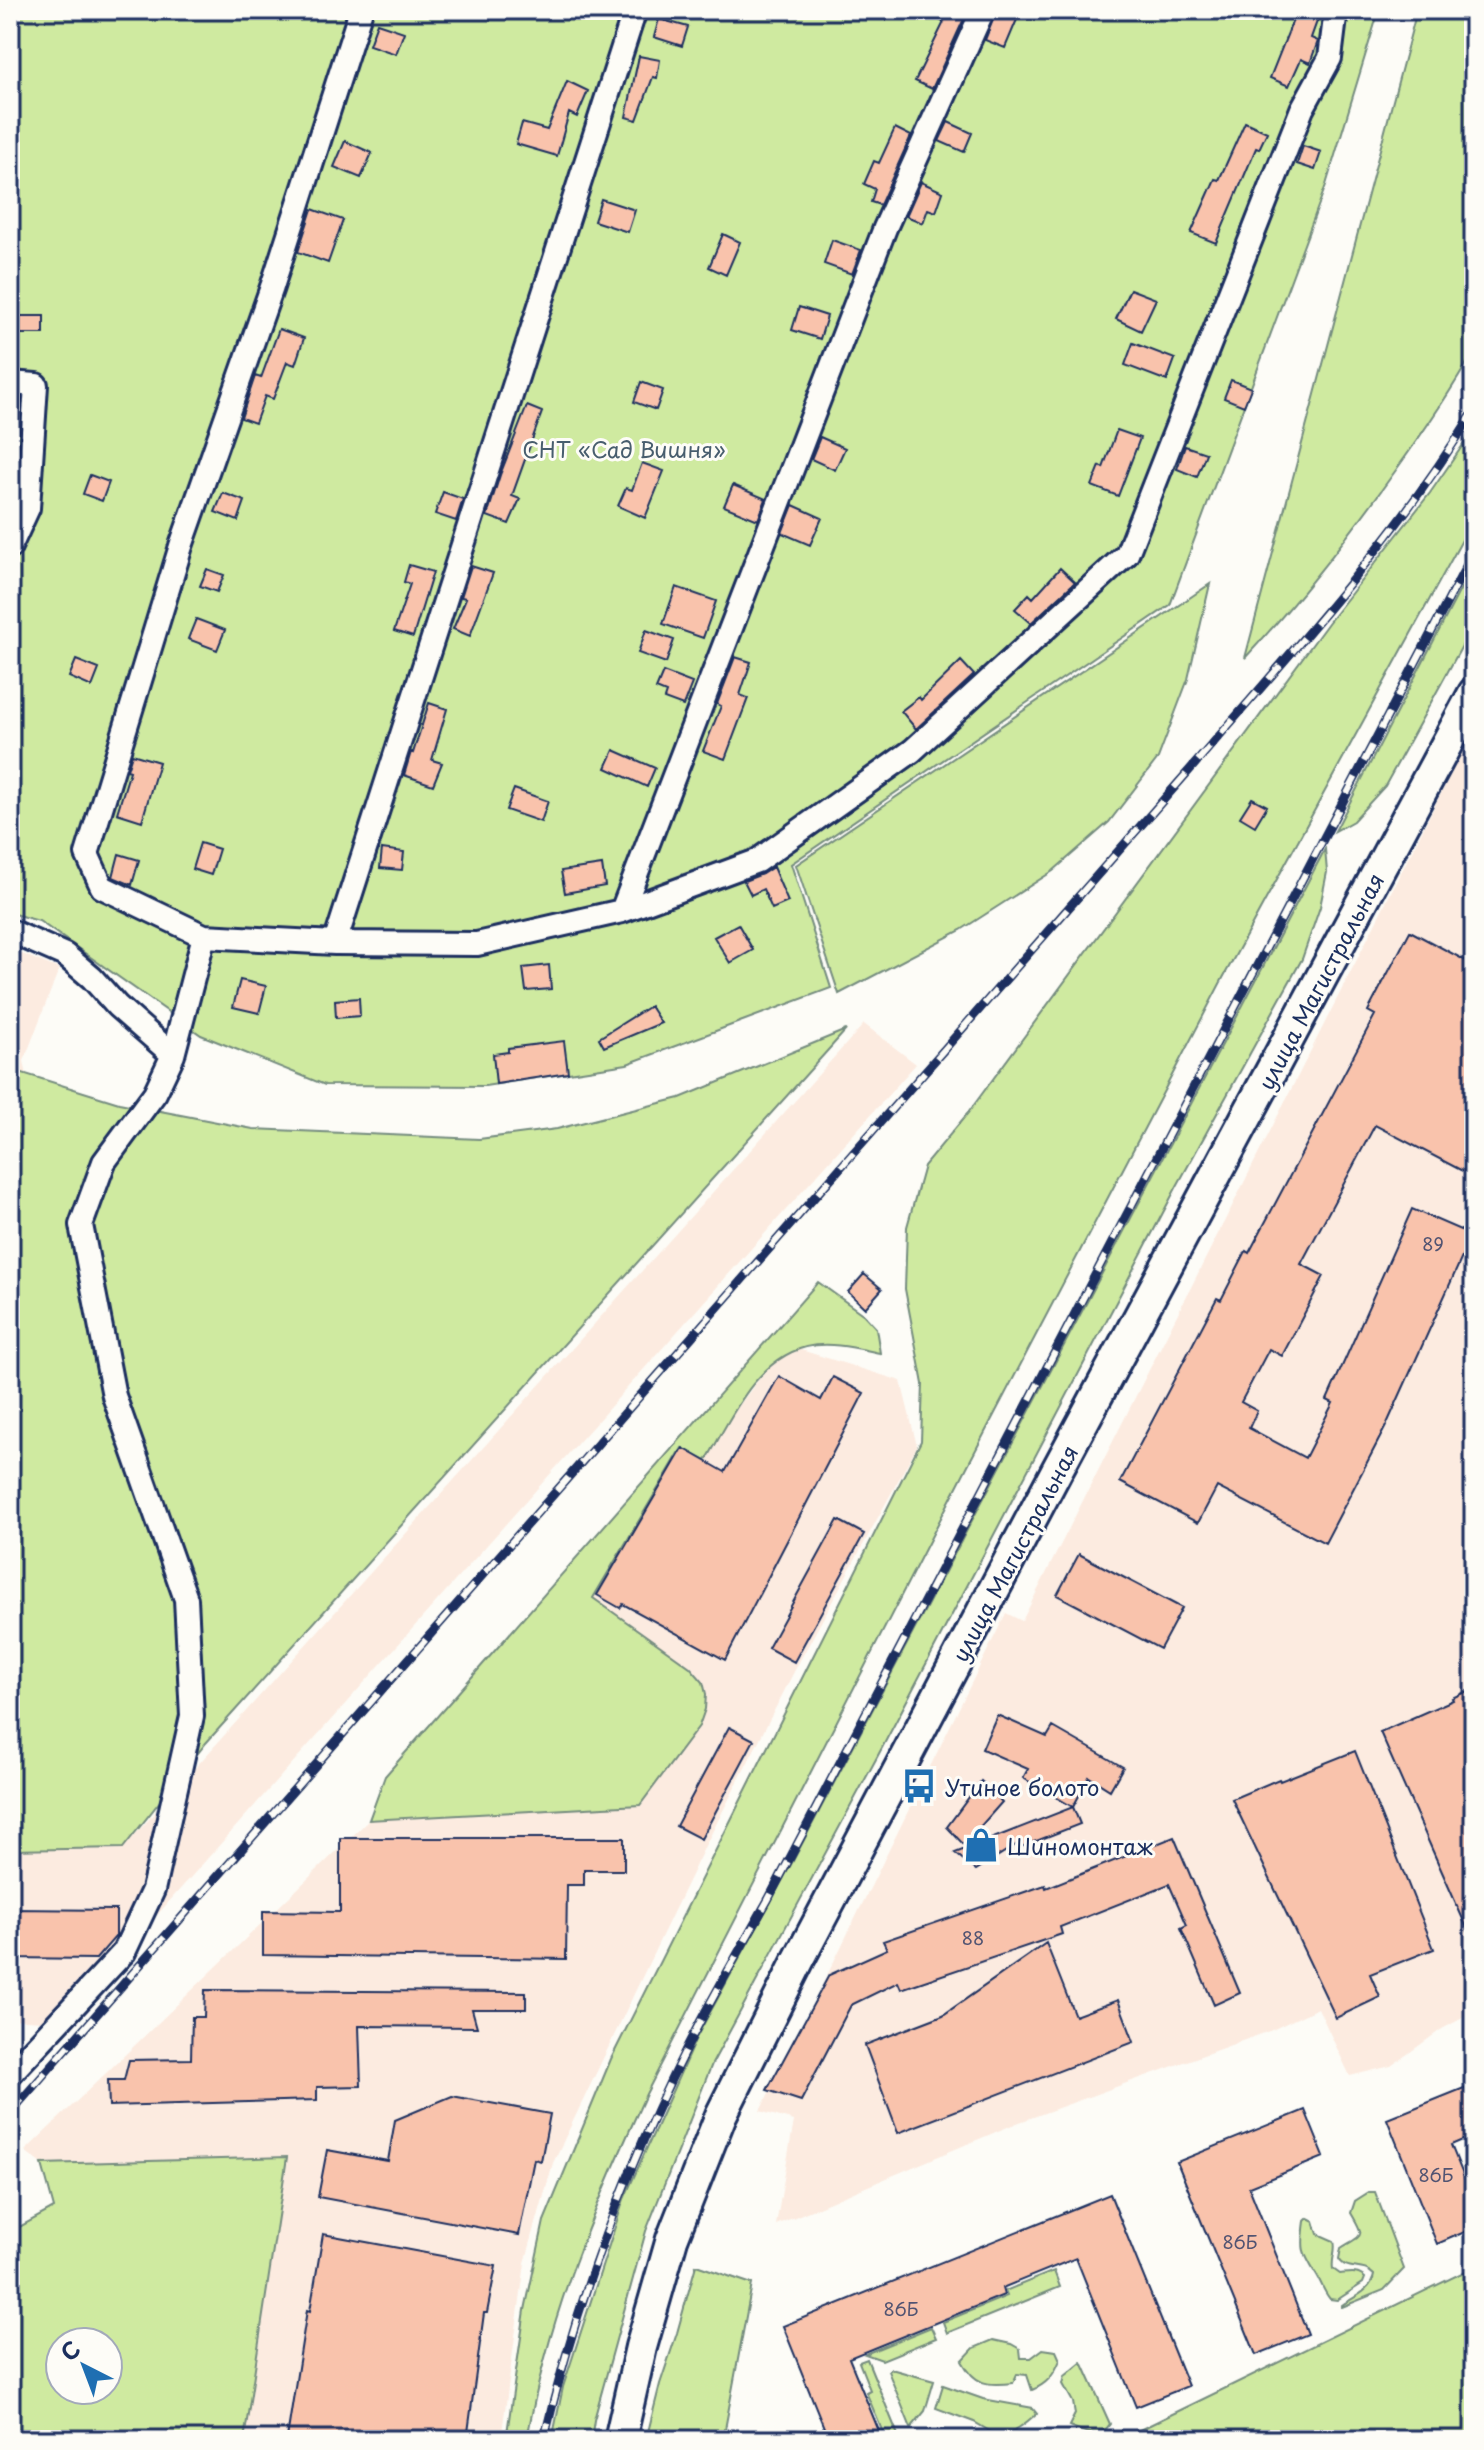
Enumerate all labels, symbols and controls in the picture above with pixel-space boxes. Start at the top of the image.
park label: СНТ «Сад Вишня» [522,432,726,465]
street label: улица Магистральная [1249,867,1391,1095]
house number: 89 [1422,1230,1444,1257]
street label: улица Магистральная [943,1439,1085,1667]
bus stop icon: Утиное болото [900,1767,938,1805]
place label: Утиное болото [945,1770,1099,1803]
shop icon: Шиномонтаж [962,1826,1000,1864]
place label: Шиномонтаж [1007,1829,1153,1862]
house number: 88 [962,1924,984,1951]
house number: 86Б [1418,2161,1454,2188]
house number: 86Б [1222,2228,1258,2255]
house number: 86Б [883,2295,919,2322]
north arrow [44,2326,124,2406]
text: С [52,2332,87,2368]

